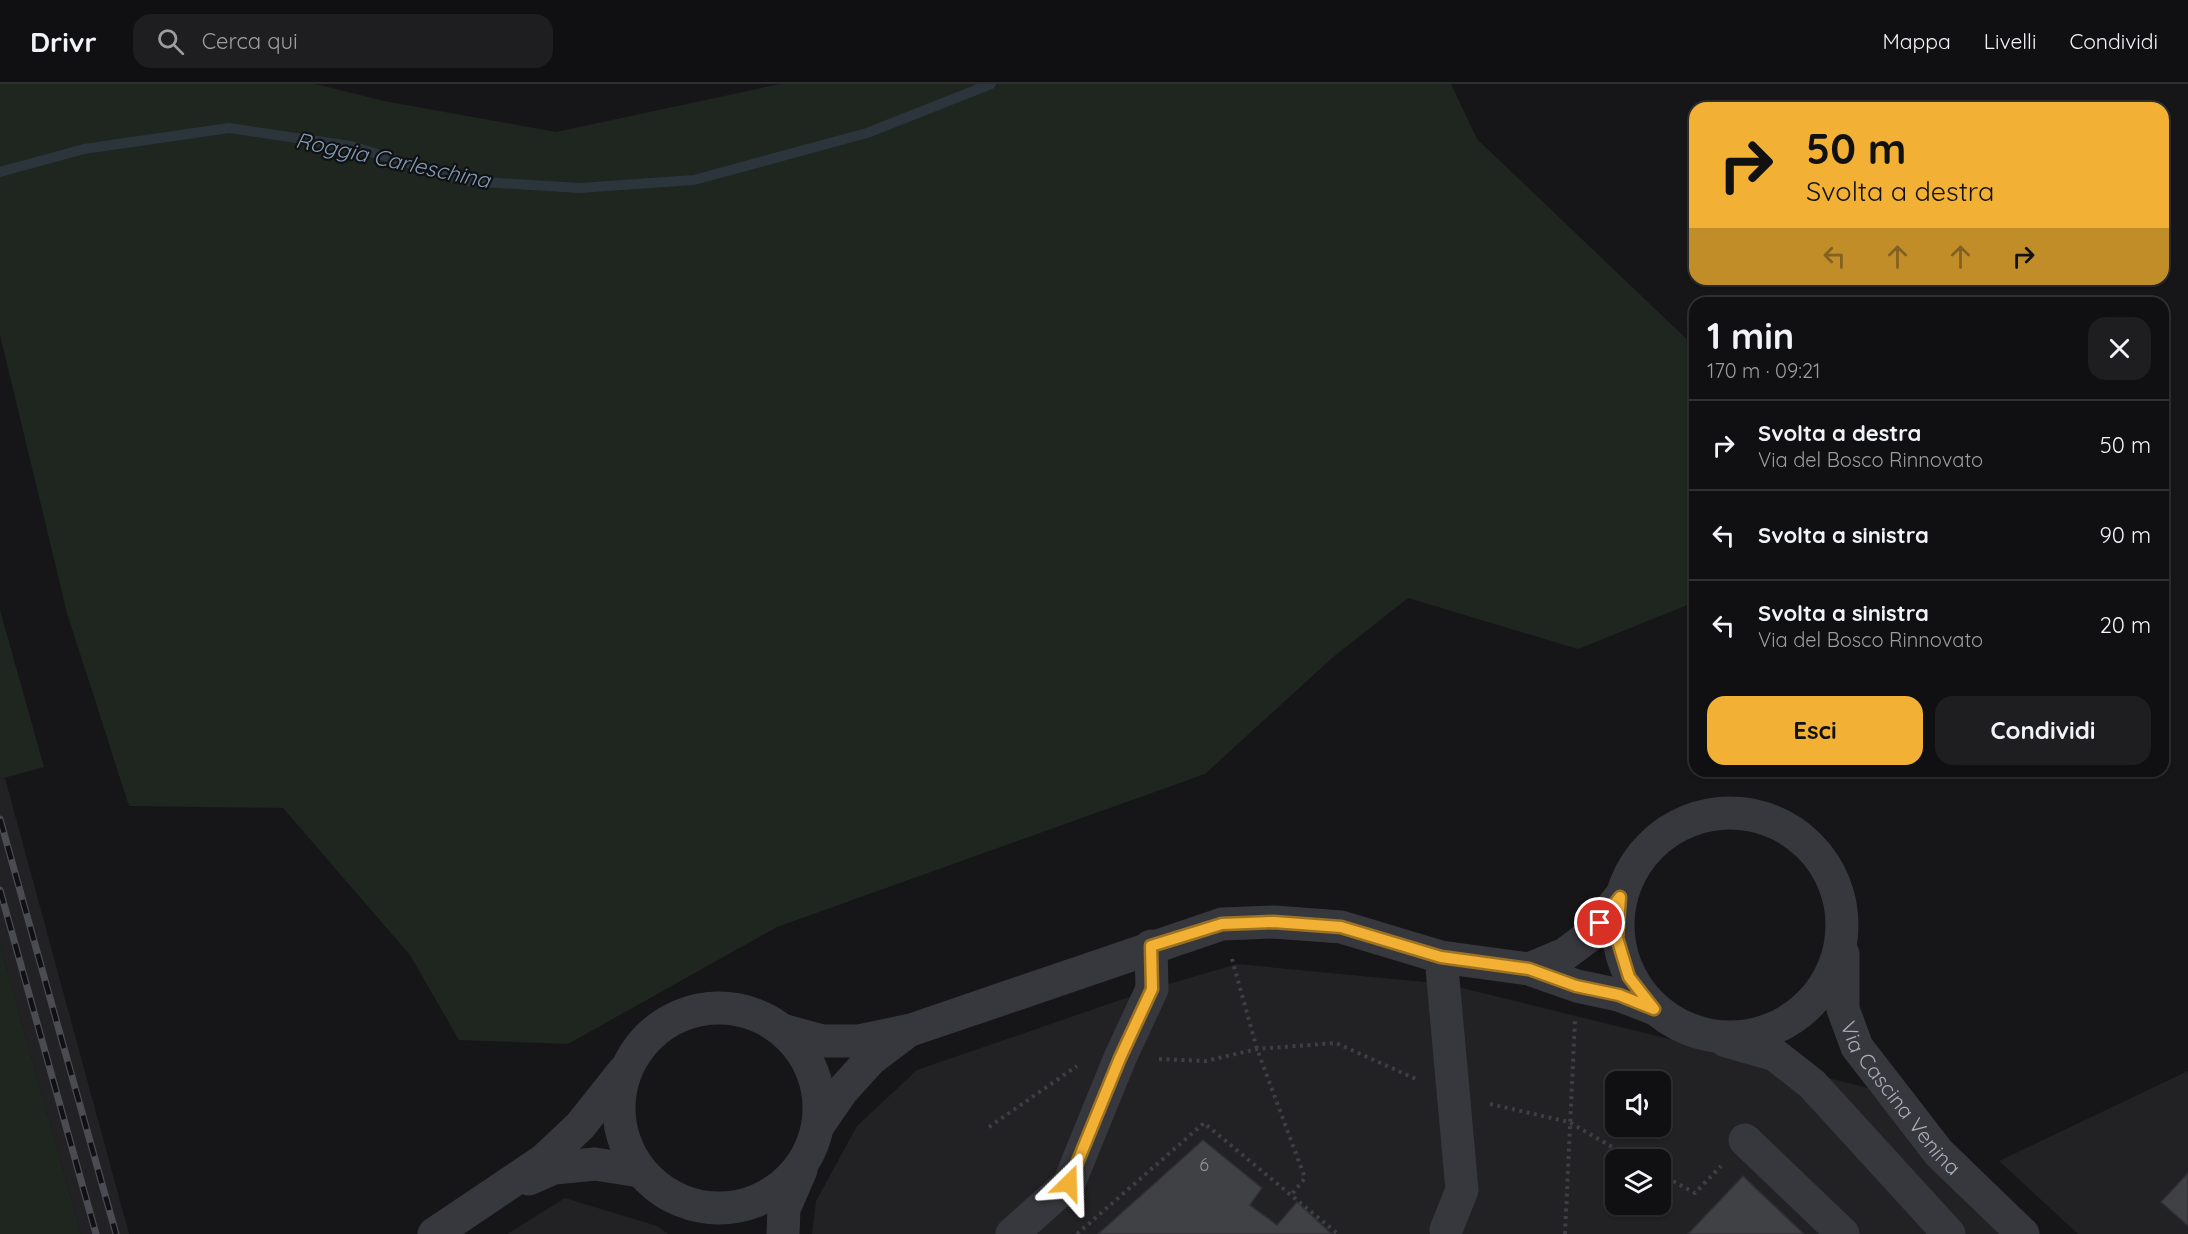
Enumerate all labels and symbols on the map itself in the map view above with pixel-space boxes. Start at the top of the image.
water label: Roggia Carleschina [293,126,494,195]
pin [1574,897,1625,948]
street label: Via Cascina Venina [1836,1018,1966,1180]
position arrow [1037,1151,1101,1215]
house number: 6 [1199,1153,1209,1176]

